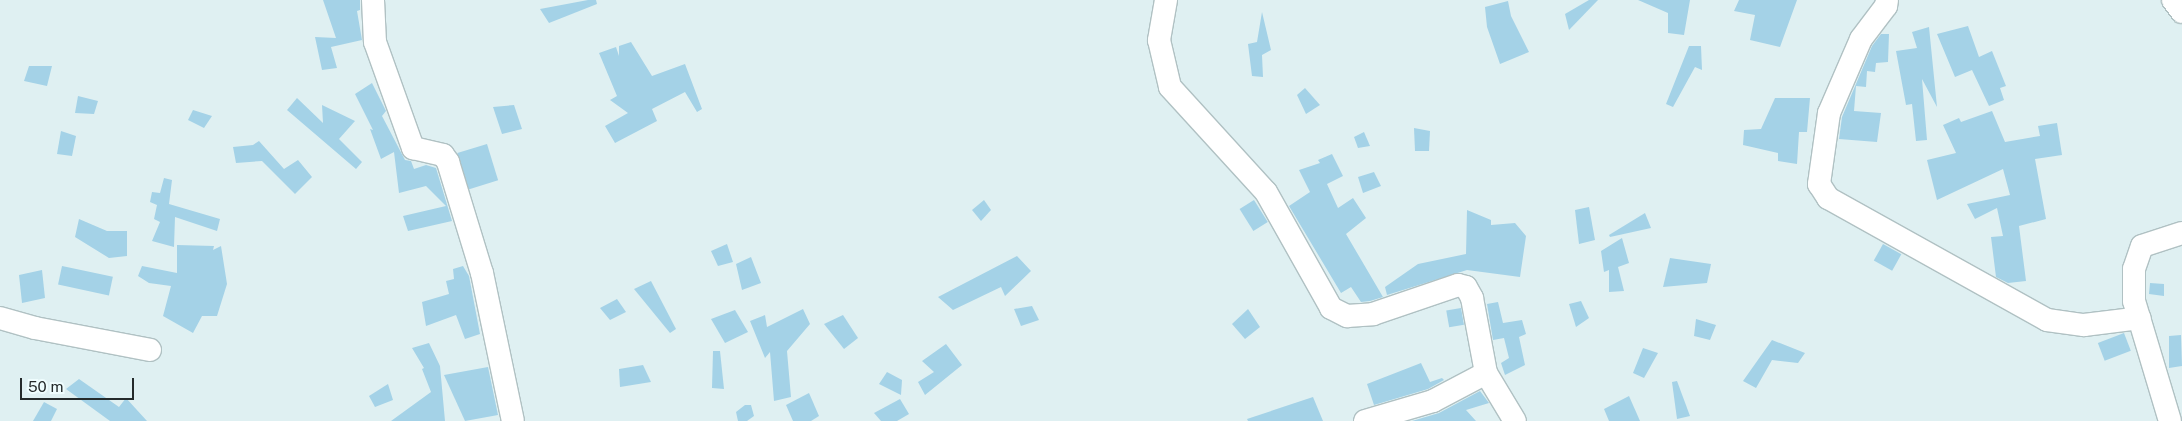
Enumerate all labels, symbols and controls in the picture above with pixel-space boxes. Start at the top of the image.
scale bar [22,368,136,400]
text: 50 m [28,378,63,395]

